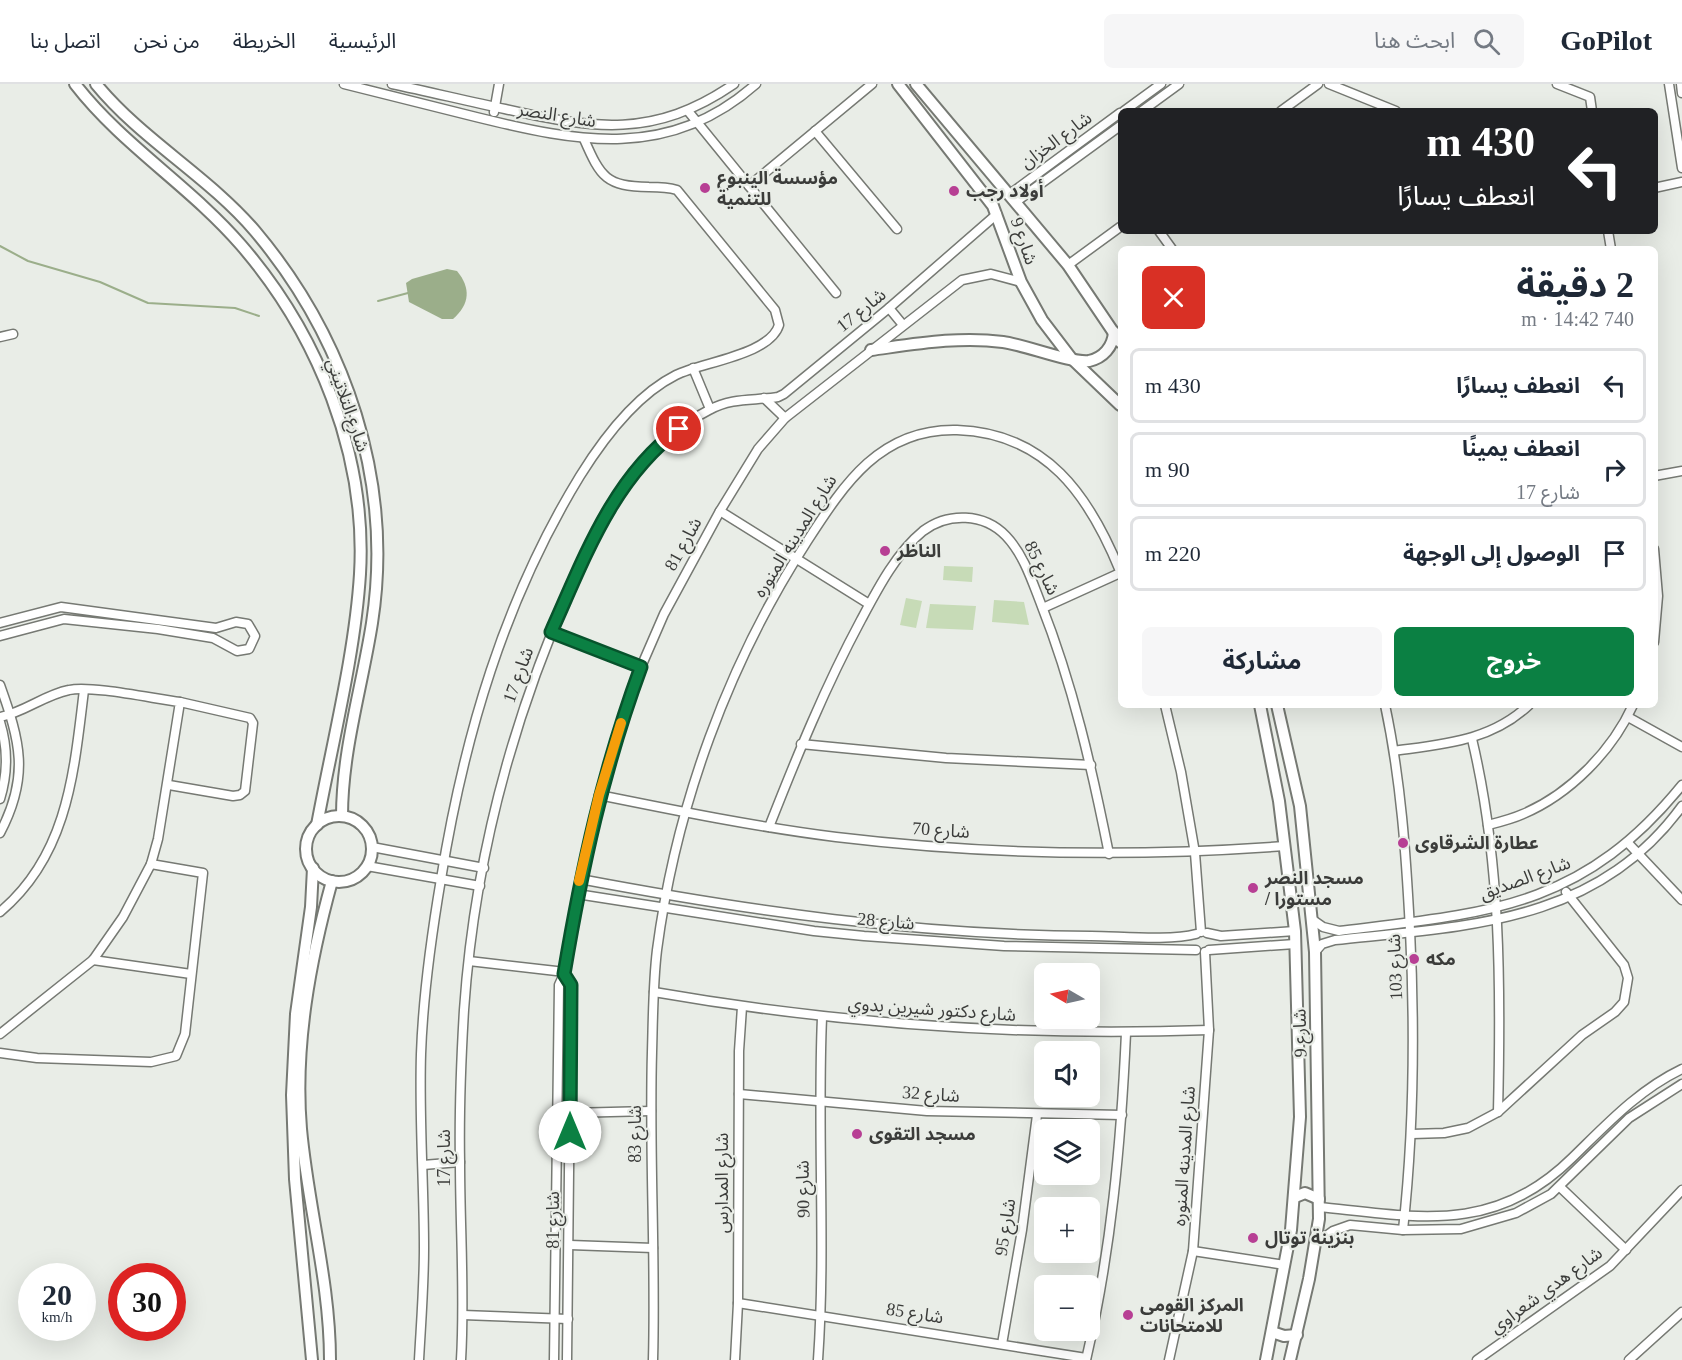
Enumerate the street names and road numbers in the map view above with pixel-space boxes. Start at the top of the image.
street label: شارع النصر [515,99,598,135]
street label: شارع الخزان [1016,107,1098,176]
street label: شارع 9 [1003,215,1041,269]
street label: شارع 17 [832,284,892,339]
street label: شارع التلاتيني [319,356,373,456]
street label: شارع المدينه المنوره [749,471,844,603]
street label: شارع 81 [660,514,709,576]
street label: شارع 85 [1017,538,1064,600]
street label: شارع 17 [499,645,541,707]
street label: شارع 70 [911,818,970,846]
street label: شارع الصديق [1477,852,1574,907]
street label: شارع 28 [856,909,916,937]
street label: شارع 103 [1384,933,1410,1001]
street label: شارع دكتور شيرين بدوي [847,993,1017,1029]
street label: شارع 9 [1290,1008,1314,1057]
street label: شارع 32 [901,1082,960,1110]
street label: شارع المدينه المنوره [1169,1085,1203,1227]
street label: شارع 83 [625,1105,649,1163]
street label: شارع 17 [434,1129,458,1187]
street label: شارع المدارس [712,1133,736,1233]
street label: شارع 90 [792,1160,818,1218]
street label: شارع 81 [543,1191,567,1249]
street label: شارع 95 [991,1197,1023,1258]
street label: شارع هدي شعراوي [1486,1243,1608,1341]
street label: شارع 85 [884,1299,945,1331]

